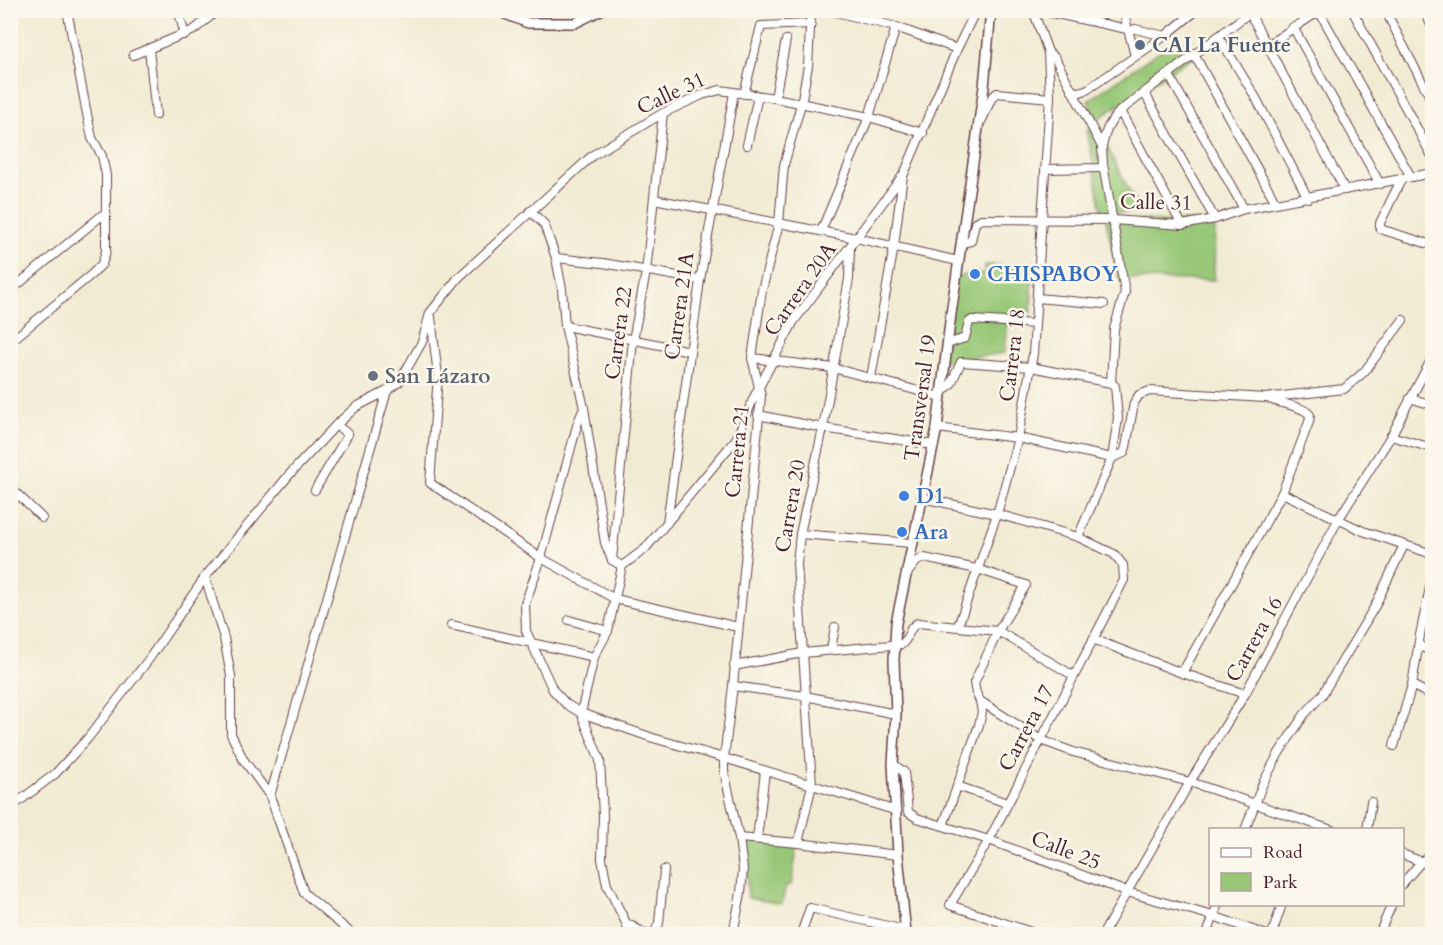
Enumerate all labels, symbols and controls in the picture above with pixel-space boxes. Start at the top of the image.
place label: CAI La Fuente [1152,31,1291,60]
marker: CAI La Fuente [1133,38,1147,52]
street label: Calle 31 [632,65,710,122]
street label: Calle 31 [1119,187,1192,218]
street label: Carrera 20A [757,236,844,342]
street label: Carrera 21A [658,250,701,362]
place label: CHISPABOY [987,260,1118,289]
marker: CHISPABOY [968,267,982,281]
street label: Carrera 22 [598,284,639,382]
street label: Carrera 18 [992,307,1033,403]
street label: Transversal 19 [897,333,944,463]
place label: San Lázaro [385,362,491,391]
marker: San Lázaro [366,369,380,383]
street label: Carrera 21 [718,403,757,499]
street label: Carrera 20 [768,457,813,555]
place label: D1 [916,482,945,511]
marker: D1 [897,489,911,503]
place label: Ara [914,518,949,547]
marker: Ara [895,525,909,539]
street label: Carrera 16 [1219,591,1290,687]
street label: Carrera 17 [992,680,1061,776]
street label: Calle 25 [1027,824,1105,877]
legend [1209,828,1404,906]
text: Road [1263,840,1303,865]
text: Park [1263,870,1298,895]

